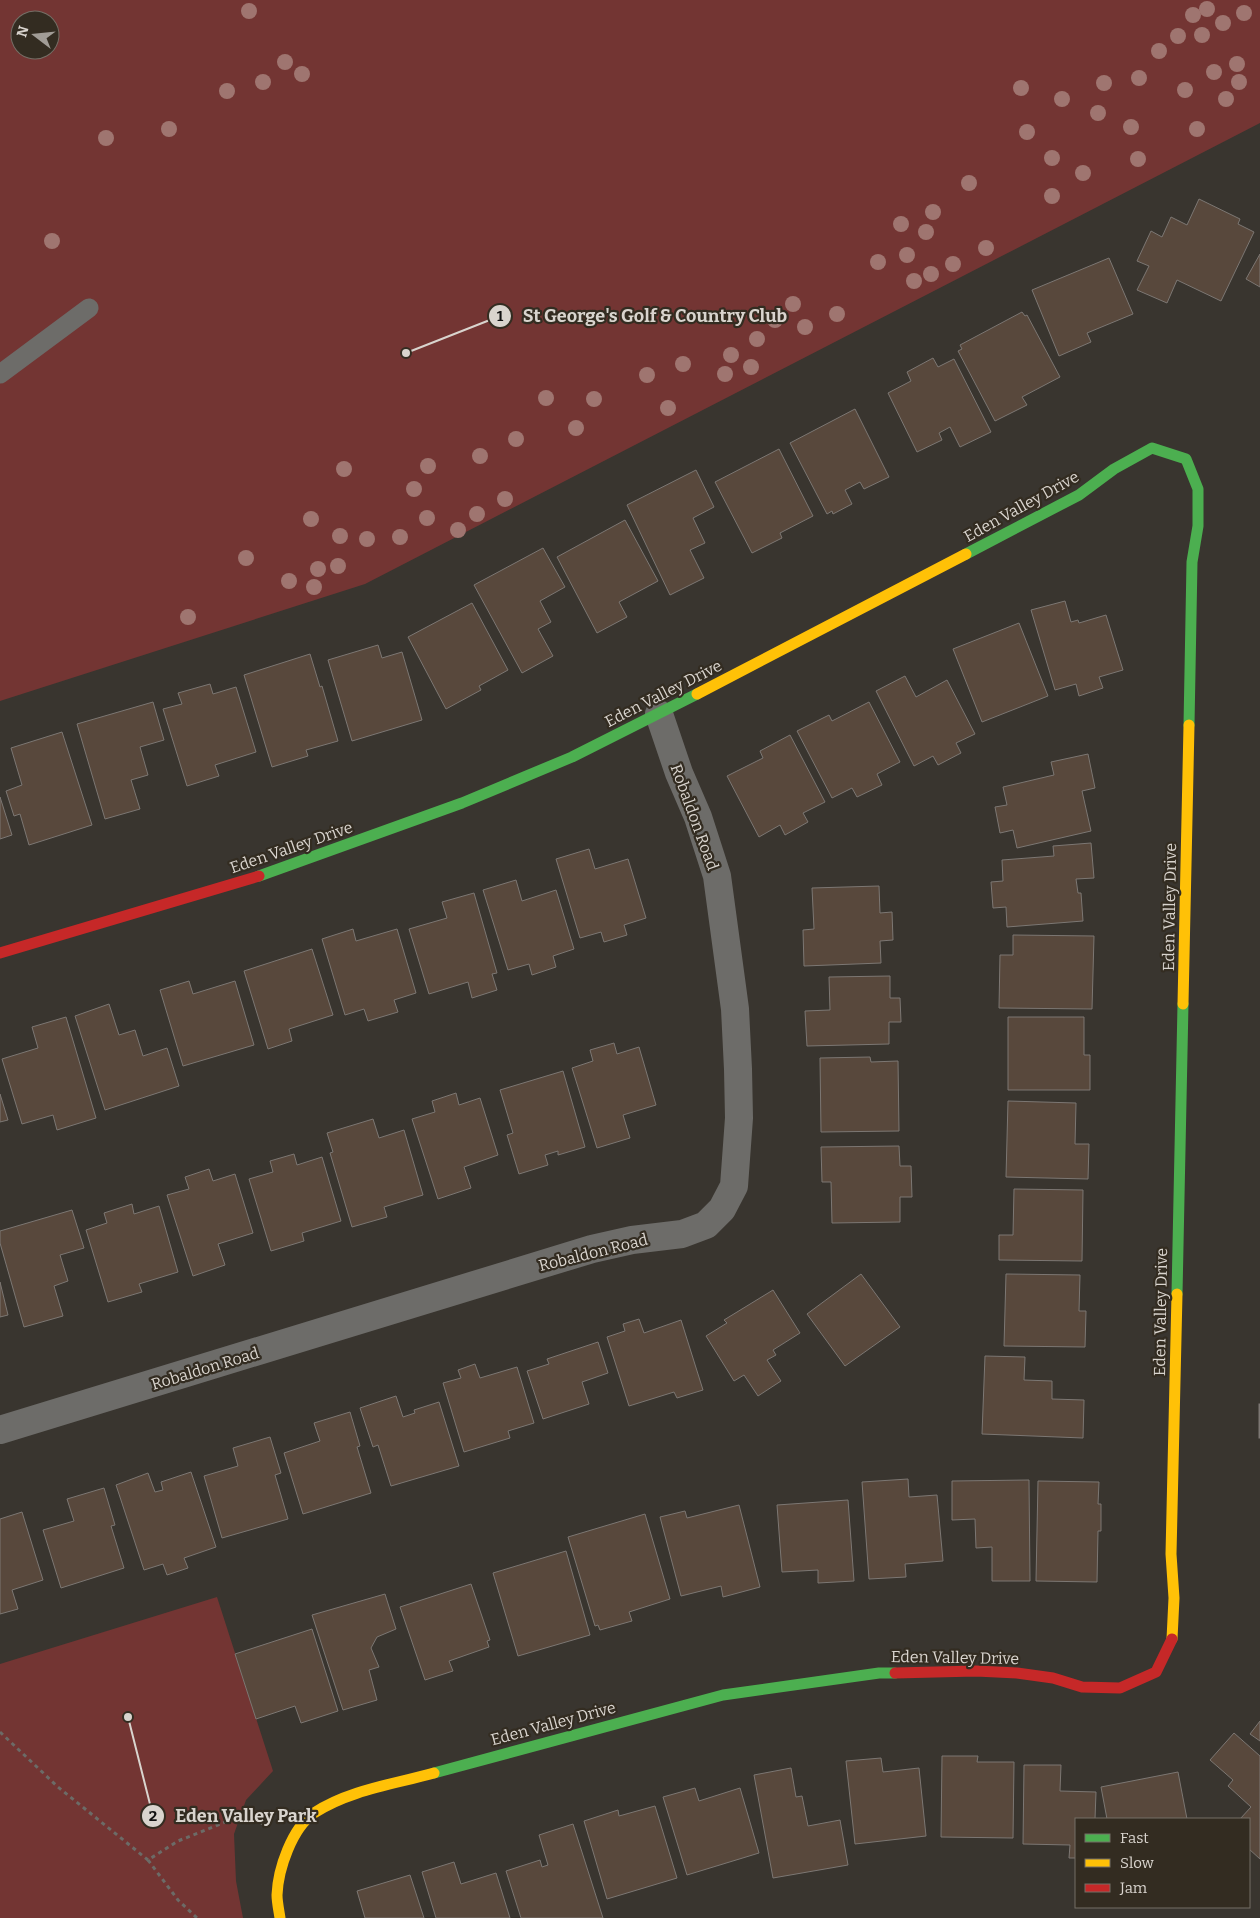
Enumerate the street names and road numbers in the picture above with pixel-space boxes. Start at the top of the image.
street label: Eden Valley Drive [960,467,1082,546]
street label: Eden Valley Drive [602,656,725,731]
street label: Robaldon Road [667,761,723,873]
street label: Eden Valley Drive [227,818,355,877]
street label: Eden Valley Drive [1159,843,1180,971]
street label: Robaldon Road [537,1230,650,1275]
street label: Eden Valley Drive [1150,1248,1171,1376]
street label: Robaldon Road [149,1343,262,1394]
street label: Eden Valley Drive [891,1647,1019,1668]
street label: Eden Valley Drive [489,1698,618,1749]

